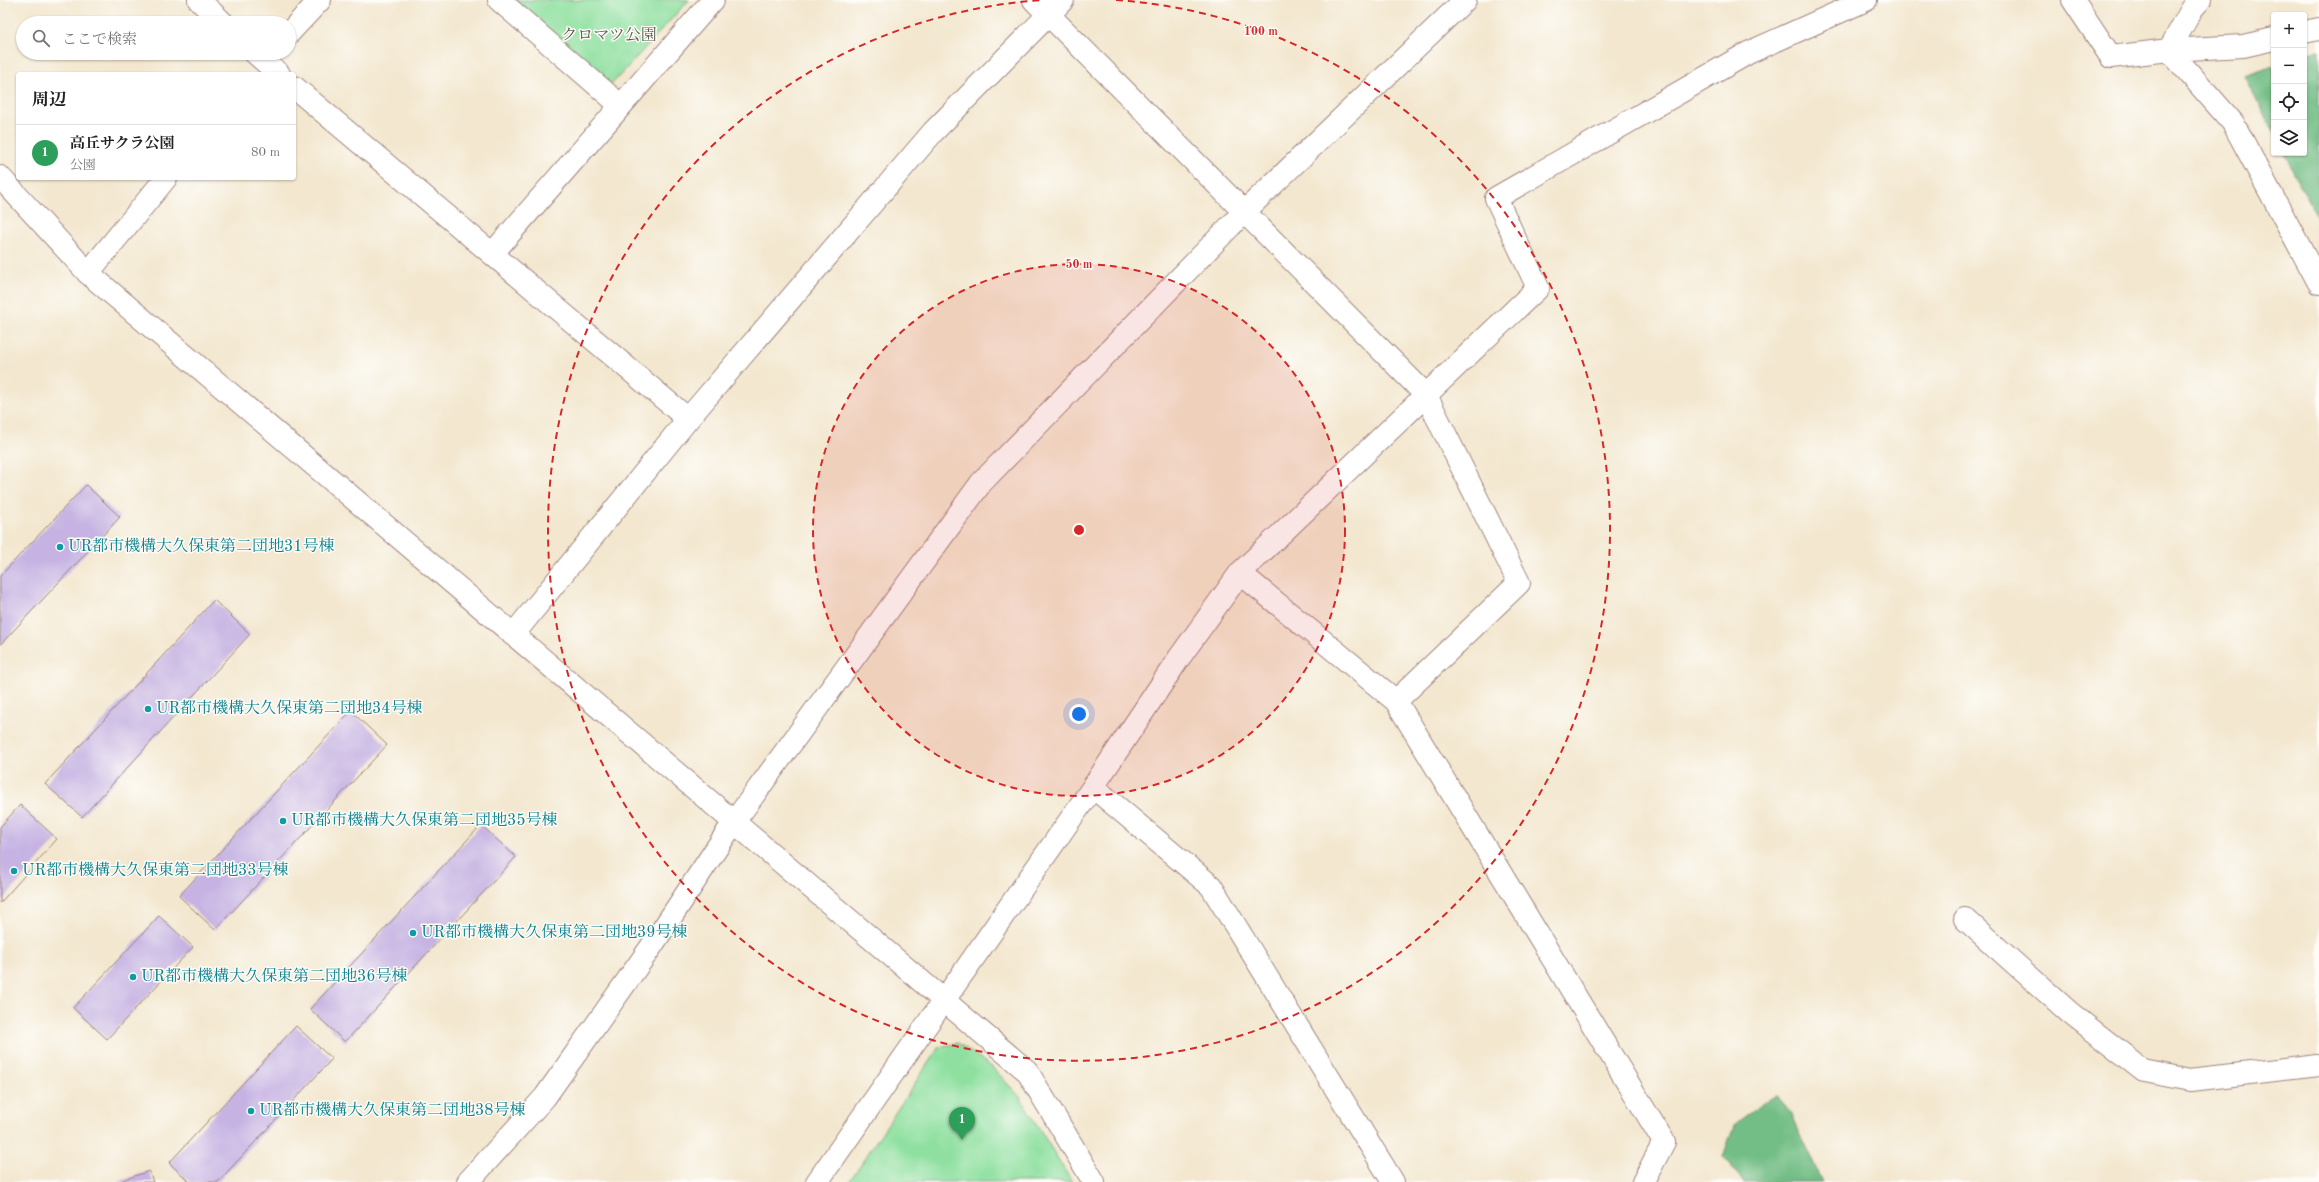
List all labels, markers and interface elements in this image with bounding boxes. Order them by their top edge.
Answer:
map controls [2271,12,2307,156]
button: + [2271,12,2307,48]
search box [16,16,296,60]
park label: クロマツ公園 [561,26,657,44]
text: 100 m [1244,26,1278,38]
icon: search [30,27,52,49]
text: ここで検索 [62,33,137,48]
button: − [2271,48,2307,84]
button: locate [2271,84,2307,120]
text: 周辺 [32,92,66,109]
button: layers [2271,120,2307,156]
text: 高丘サクラ公園 [70,137,174,152]
text: 1 [41,146,49,159]
text: 80 m [251,146,280,159]
text: 公園 [70,159,96,172]
text: 50 m [1066,258,1093,271]
centre of rings [1072,523,1086,537]
place label: UR都市機構大久保東第二団地31号棟 [68,537,335,555]
marker: UR都市機構大久保東第二団地31号棟 [55,542,65,552]
place label: UR都市機構大久保東第二団地34号棟 [156,699,423,717]
marker: UR都市機構大久保東第二団地34号棟 [143,704,153,714]
your location [1069,704,1089,724]
place label: UR都市機構大久保東第二団地35号棟 [291,811,558,829]
marker: UR都市機構大久保東第二団地35号棟 [278,816,288,826]
place label: UR都市機構大久保東第二団地33号棟 [22,861,289,879]
marker: UR都市機構大久保東第二団地33号棟 [9,866,19,876]
place label: UR都市機構大久保東第二団地39号棟 [421,923,688,941]
marker: UR都市機構大久保東第二団地39号棟 [408,928,418,938]
place label: UR都市機構大久保東第二団地36号棟 [141,967,408,985]
marker: UR都市機構大久保東第二団地36号棟 [128,972,138,982]
place label: UR都市機構大久保東第二団地38号棟 [259,1101,526,1119]
marker: UR都市機構大久保東第二団地38号棟 [246,1106,256,1116]
pin: 1 [949,1107,975,1140]

